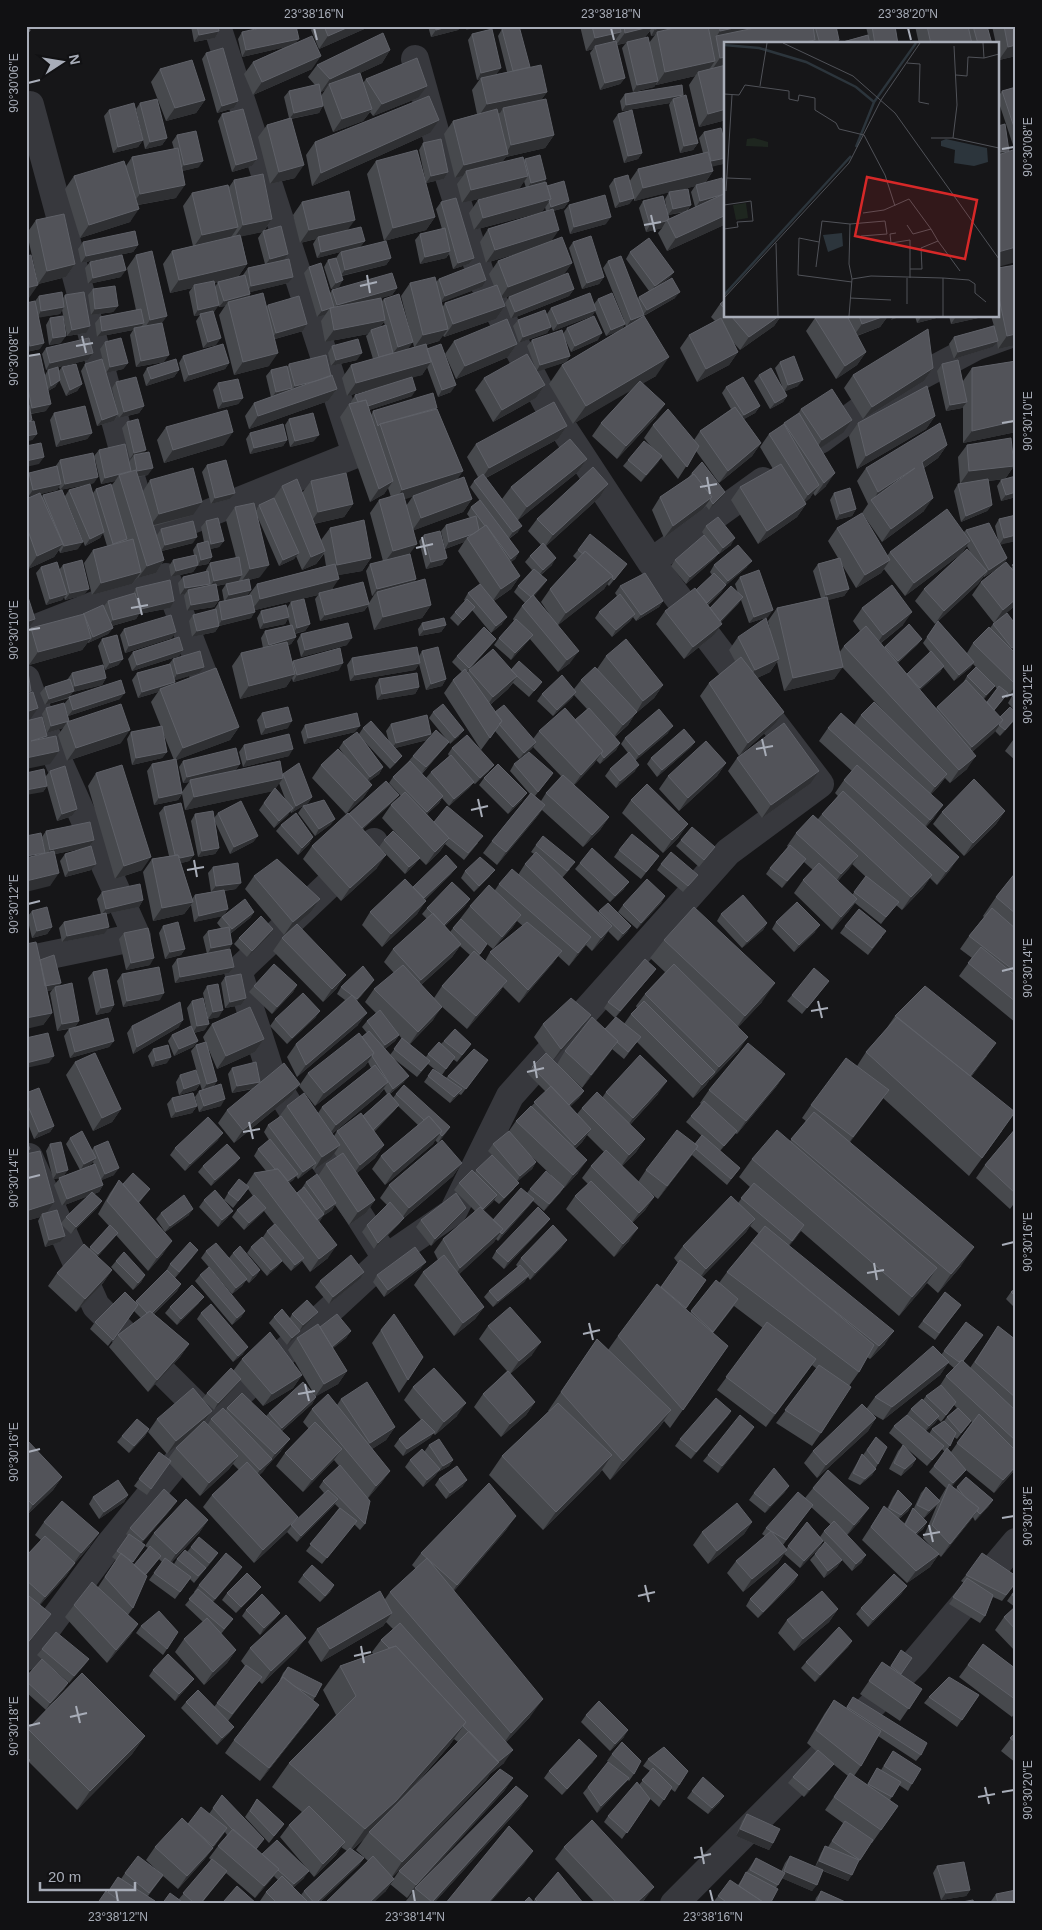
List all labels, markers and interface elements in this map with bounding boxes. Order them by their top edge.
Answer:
text: 23°38'16"N [284,7,344,21]
text: 23°38'18"N [581,7,641,21]
text: 23°38'20"N [878,7,938,21]
north arrow [38,38,88,88]
inset map [724,42,1000,318]
text: 90°30'06"E [7,53,21,113]
text: N [66,53,84,66]
text: 90°30'08"E [1021,117,1035,177]
text: 90°30'08"E [7,326,21,386]
text: 90°30'10"E [1021,391,1035,451]
text: 90°30'10"E [7,600,21,660]
text: 90°30'12"E [1021,664,1035,724]
text: 90°30'12"E [7,874,21,934]
text: 90°30'14"E [1021,938,1035,998]
text: 90°30'14"E [7,1148,21,1208]
text: 90°30'16"E [1021,1212,1035,1272]
text: 90°30'16"E [7,1422,21,1482]
text: 90°30'18"E [1021,1486,1035,1546]
text: 90°30'18"E [7,1696,21,1756]
text: 90°30'20"E [1021,1760,1035,1820]
scale bar [40,1860,135,1892]
text: 20 m [48,1868,81,1885]
text: 23°38'12"N [88,1910,148,1924]
text: 23°38'14"N [385,1910,445,1924]
text: 23°38'16"N [683,1910,743,1924]

